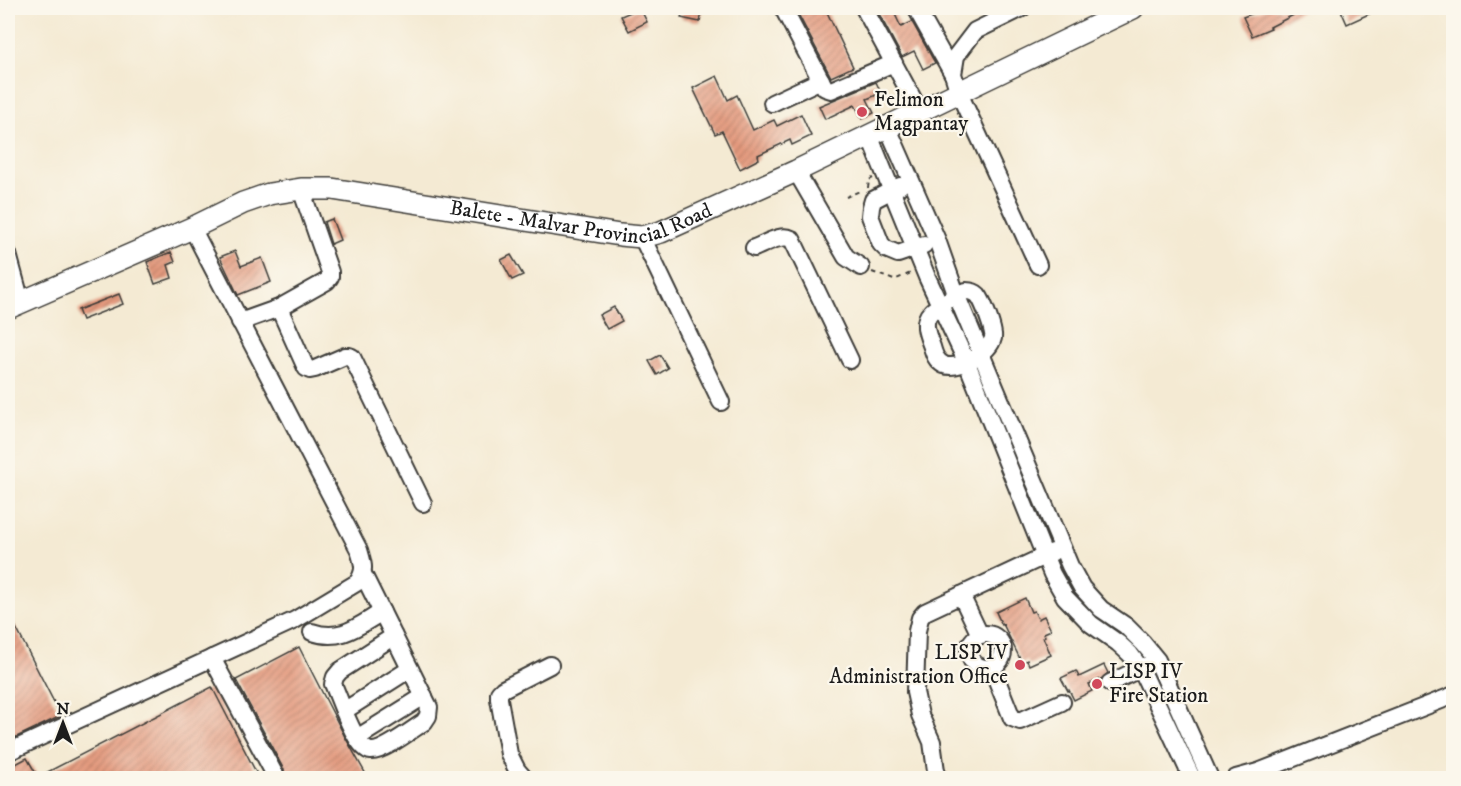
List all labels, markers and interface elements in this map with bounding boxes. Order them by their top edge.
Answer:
place label: Felimon Magpantay [874,87,969,137]
marker: Felimon Magpantay [855,105,869,119]
street label: Balete - Malvar Provincial Road [446,193,714,219]
text: Balete - Malvar Provincial Road [448,195,717,250]
place label: LISP IV Administration Office [829,640,1009,690]
marker: LISP IV Administration Office [1013,658,1027,672]
place label: LISP IV Fire Station [1109,659,1208,709]
marker: LISP IV Fire Station [1090,677,1104,691]
north arrow [33,693,93,753]
text: N [56,699,70,719]

